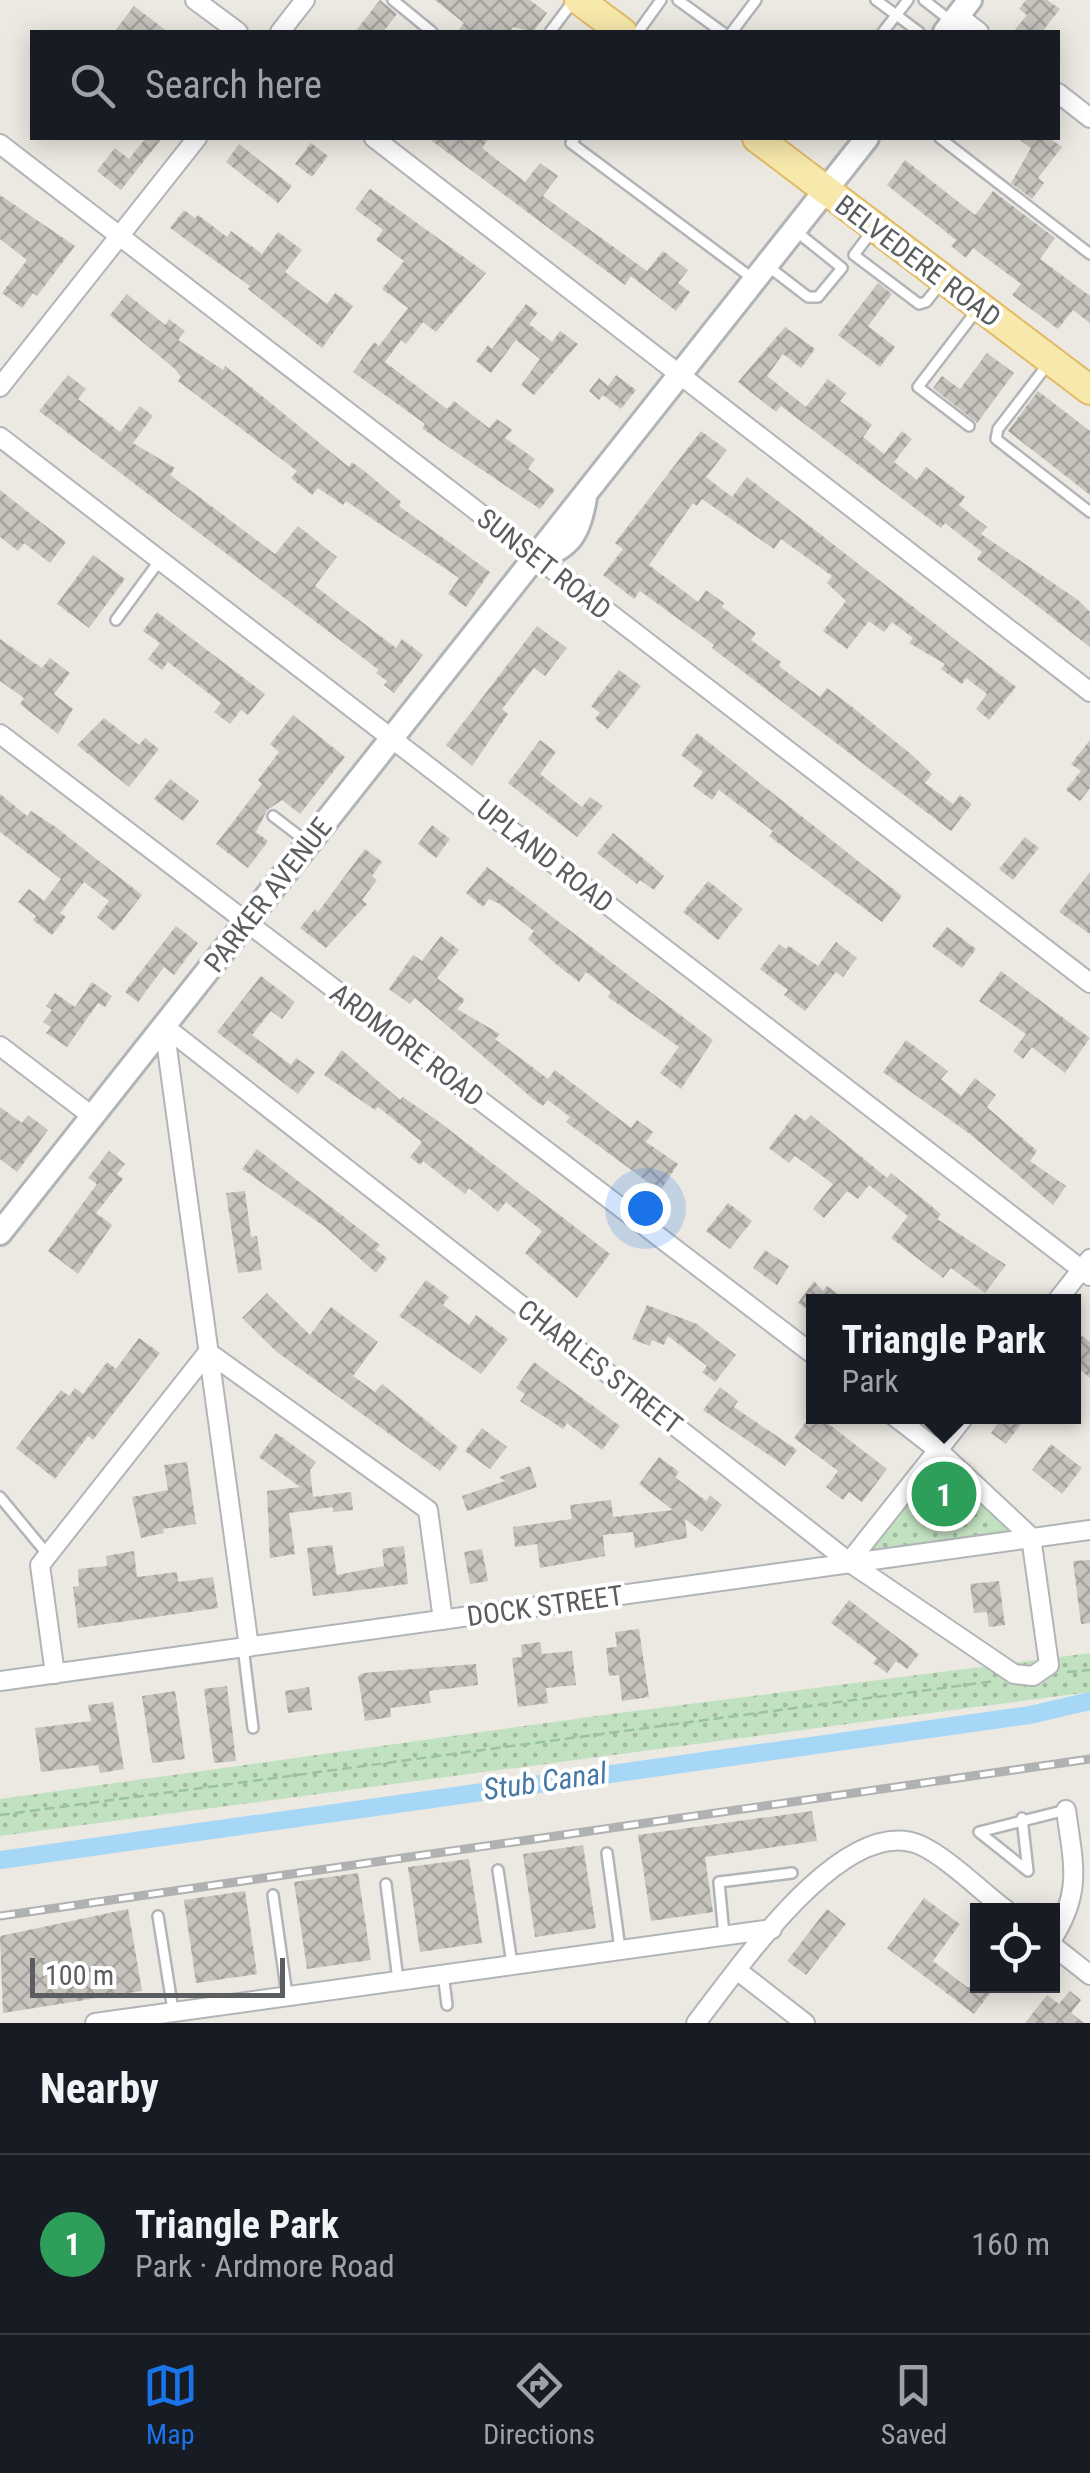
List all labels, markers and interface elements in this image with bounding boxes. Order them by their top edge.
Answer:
search box [30,30,1060,140]
icon: search [65,58,120,113]
text: Search here [145,63,322,107]
street label: BELVEDERE ROAD [829,188,1007,334]
street label: SUNSET ROAD [471,502,617,626]
street label: UPLAND ROAD [470,792,620,920]
street label: PARKER AVENUE [198,811,338,979]
street label: ARDMORE ROAD [324,977,490,1113]
your location [620,1183,671,1234]
street label: CHARLES STREET [511,1293,689,1441]
popup [806,1294,1081,1424]
text: Triangle Park [842,1318,1045,1362]
text: Park [842,1362,899,1400]
pin: 1 [912,1456,976,1532]
street label: DOCK STREET [465,1579,625,1633]
water label: Stub Canal [481,1755,609,1807]
map controls [970,1903,1060,1993]
button: locate [970,1903,1060,1993]
scale bar [30,1953,285,1998]
text: 100 m [45,1959,114,1992]
text: Nearby [40,2064,159,2113]
text: Triangle Park [135,2203,339,2247]
text: 1 [64,2225,81,2263]
text: 160 m [971,2225,1050,2263]
text: Park · Ardmore Road [135,2247,395,2285]
tab: Map [143,2358,198,2451]
tab: Directions [483,2358,595,2451]
tab: Saved [881,2358,947,2451]

